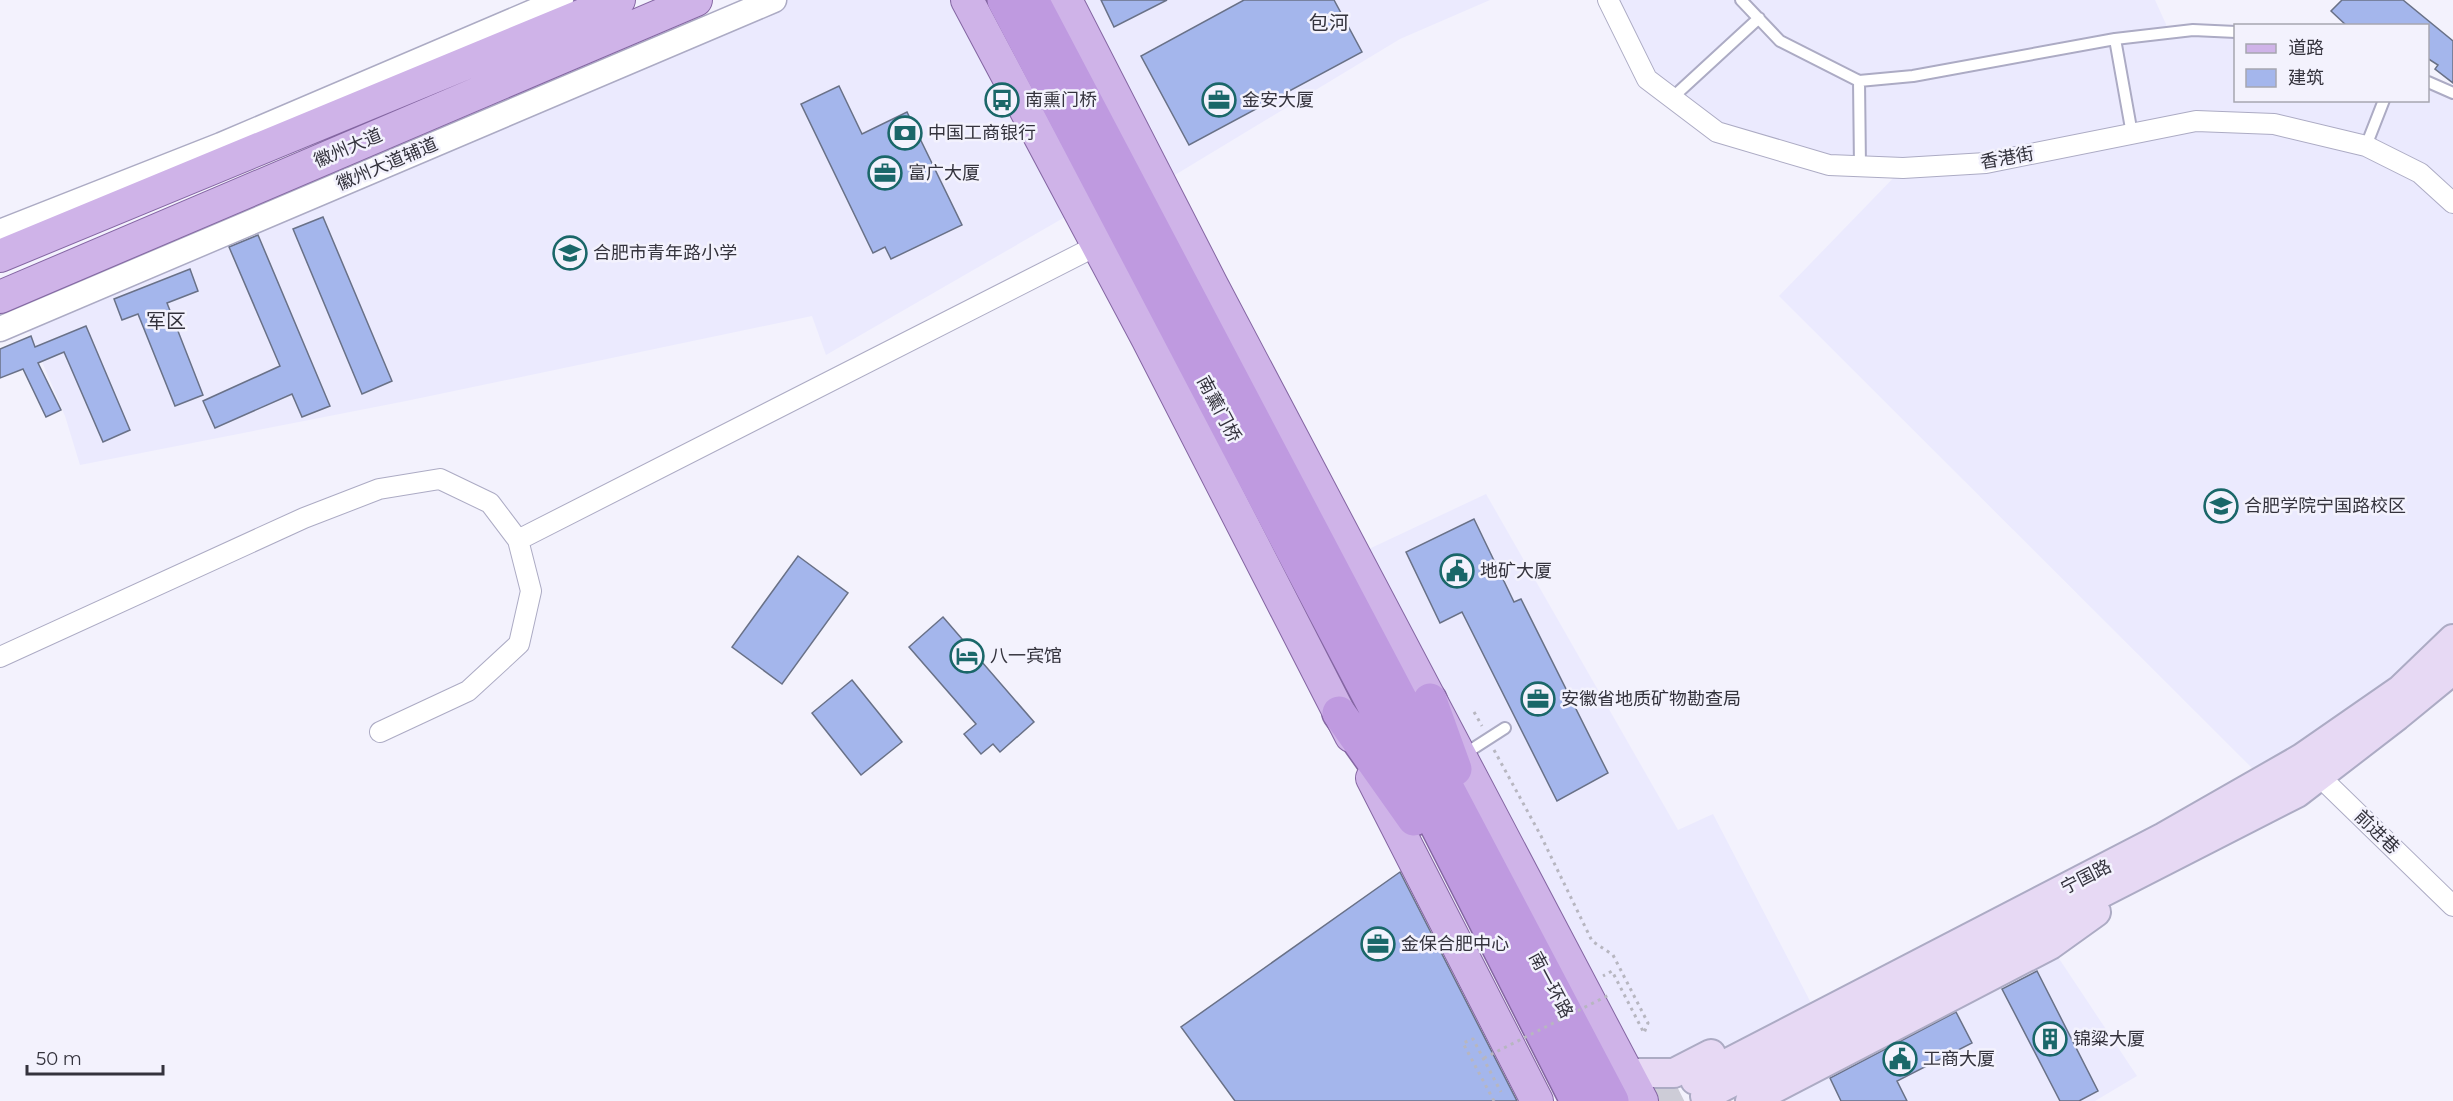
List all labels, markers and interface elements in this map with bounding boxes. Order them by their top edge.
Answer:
district label: 包河 [1309,11,1349,35]
legend [2234,24,2429,102]
text: 道路 [2288,37,2324,59]
text: 建筑 [2288,67,2324,89]
bus stop icon: 南熏门桥 [984,82,1020,118]
office icon: 金安大厦 [1201,82,1237,118]
place label: 南熏门桥 [1025,89,1097,111]
place label: 金安大厦 [1242,89,1314,111]
bank icon: 中国工商银行 [887,115,923,151]
place label: 中国工商银行 [928,122,1036,144]
street label: 徽州大道 [311,124,385,172]
street label: 徽州大道辅道 [333,133,441,195]
street label: 香港街 [1979,142,2035,174]
office icon: 富广大厦 [867,155,903,191]
place label: 富广大厦 [908,162,980,184]
school or university icon: 合肥市青年路小学 [552,235,588,271]
place label: 合肥市青年路小学 [593,242,737,264]
district label: 军区 [146,309,186,333]
street label: 南薰门桥 [1192,372,1246,446]
school or university icon: 合肥学院宁国路校区 [2203,488,2239,524]
place label: 合肥学院宁国路校区 [2244,495,2406,517]
public building icon: 地矿大厦 [1439,553,1475,589]
place label: 地矿大厦 [1480,560,1552,582]
hotel icon: 八一宾馆 [949,638,985,674]
place label: 八一宾馆 [990,645,1062,667]
office icon: 安徽省地质矿物勘查局 [1520,681,1556,717]
place label: 安徽省地质矿物勘查局 [1561,688,1741,710]
street label: 前进巷 [2350,805,2404,859]
street label: 宁国路 [2057,855,2115,899]
office icon: 金保合肥中心 [1360,926,1396,962]
place label: 金保合肥中心 [1401,933,1509,955]
street label: 南一环路 [1524,948,1578,1022]
building icon: 锦粱大厦 [2032,1021,2068,1057]
place label: 锦粱大厦 [2073,1028,2145,1050]
scale bar [27,1038,164,1076]
public building icon: 工商大厦 [1882,1041,1918,1077]
text: 50 m [36,1048,82,1070]
place label: 工商大厦 [1923,1048,1995,1070]

